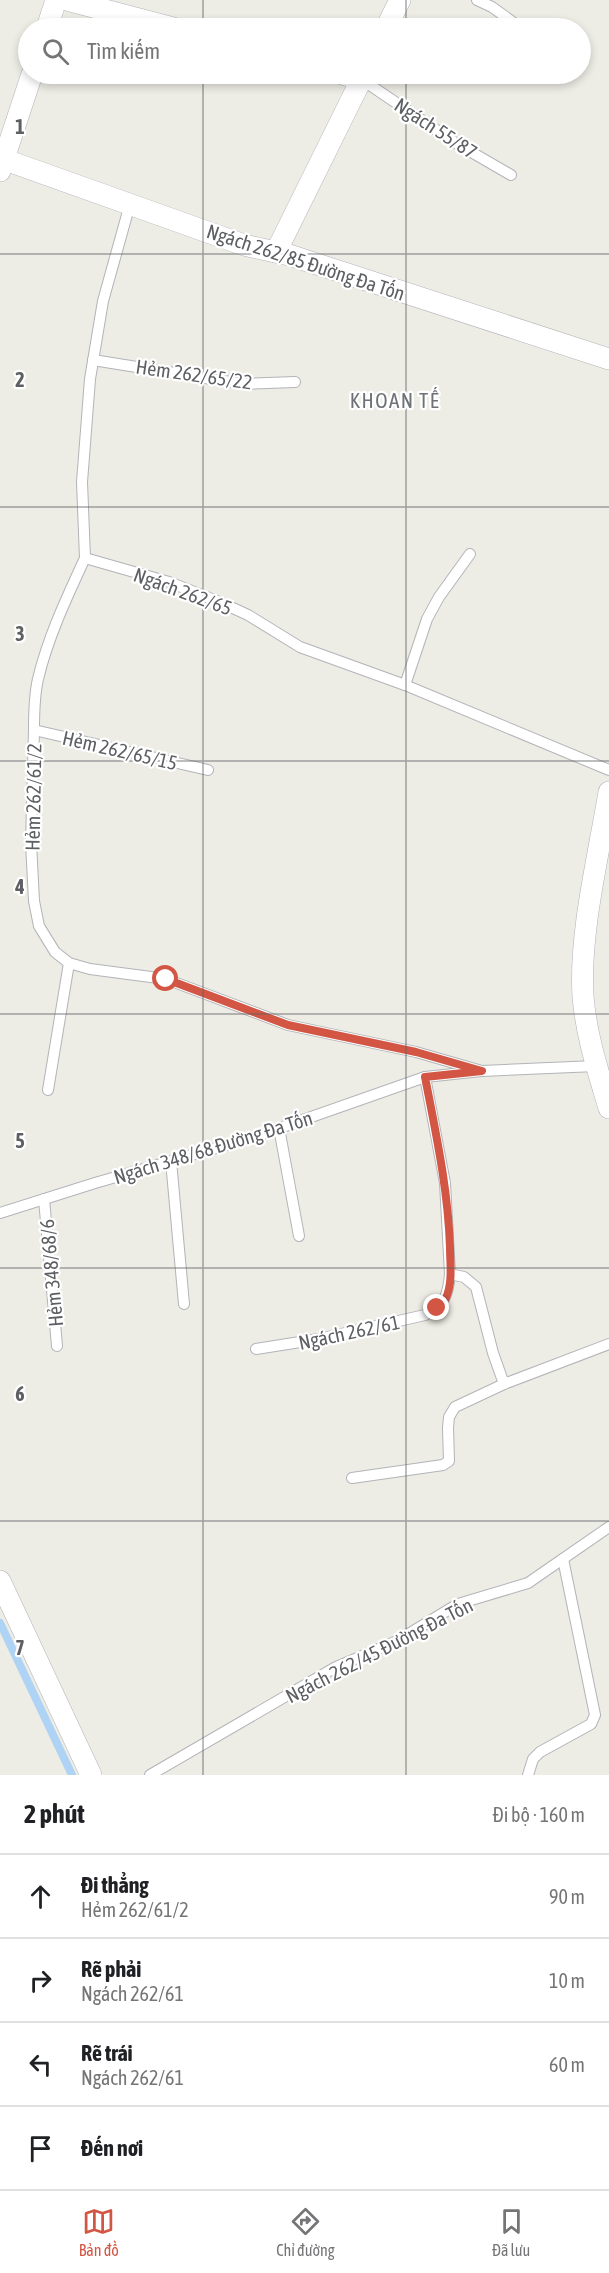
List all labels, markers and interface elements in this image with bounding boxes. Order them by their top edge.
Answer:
search box [18,18,591,84]
icon: search [39,35,72,68]
text: Tìm kiếm [87,38,160,64]
street label: Ngách 55/87 [391,93,481,163]
text: 1 [15,115,25,138]
street label: Ngách 262/85 Đường Đa Tốn [204,219,408,305]
street label: Hẻm 262/65/22 [134,354,254,394]
text: 2 [15,368,25,391]
district label: KHOAN TẾ [350,387,440,412]
street label: Ngách 262/65 [131,563,235,619]
text: 3 [15,622,25,645]
street label: Hẻm 262/65/15 [60,726,180,774]
street label: Hẻm 262/61/2 [21,743,45,851]
text: 4 [14,875,25,898]
route start [152,965,178,991]
street label: Ngách 348/68 Đường Đa Tốn [111,1106,315,1188]
text: 5 [15,1129,25,1152]
street label: Hẻm 348/68/6 [35,1218,67,1328]
route end [423,1294,449,1320]
street label: Ngách 262/61 [296,1310,402,1354]
text: 6 [15,1382,25,1405]
street label: Ngách 262/45 Đường Đa Tốn [282,1593,476,1707]
text: 7 [15,1636,25,1659]
text: 2 phút [24,1799,85,1829]
text: Đi bộ · 160 m [492,1803,585,1826]
text: Đi thẳng [81,1872,149,1898]
icon: ahead [24,1880,57,1913]
text: 90 m [549,1885,585,1908]
text: Hẻm 262/61/2 [81,1898,189,1921]
text: Rẽ phải [81,1956,141,1982]
icon: right [24,1964,57,1997]
text: 10 m [549,1969,585,1992]
text: Ngách 262/61 [81,1982,184,2005]
text: Rẽ trái [81,2040,133,2066]
icon: left [24,2048,57,2081]
text: 60 m [549,2053,585,2076]
text: Ngách 262/61 [81,2066,184,2089]
icon: arrive [24,2132,57,2165]
text: Đến nơi [81,2135,143,2161]
tab: Bản đồ [79,2205,119,2259]
tab: Chỉ đường [276,2205,335,2259]
tab: Đã lưu [492,2205,530,2259]

